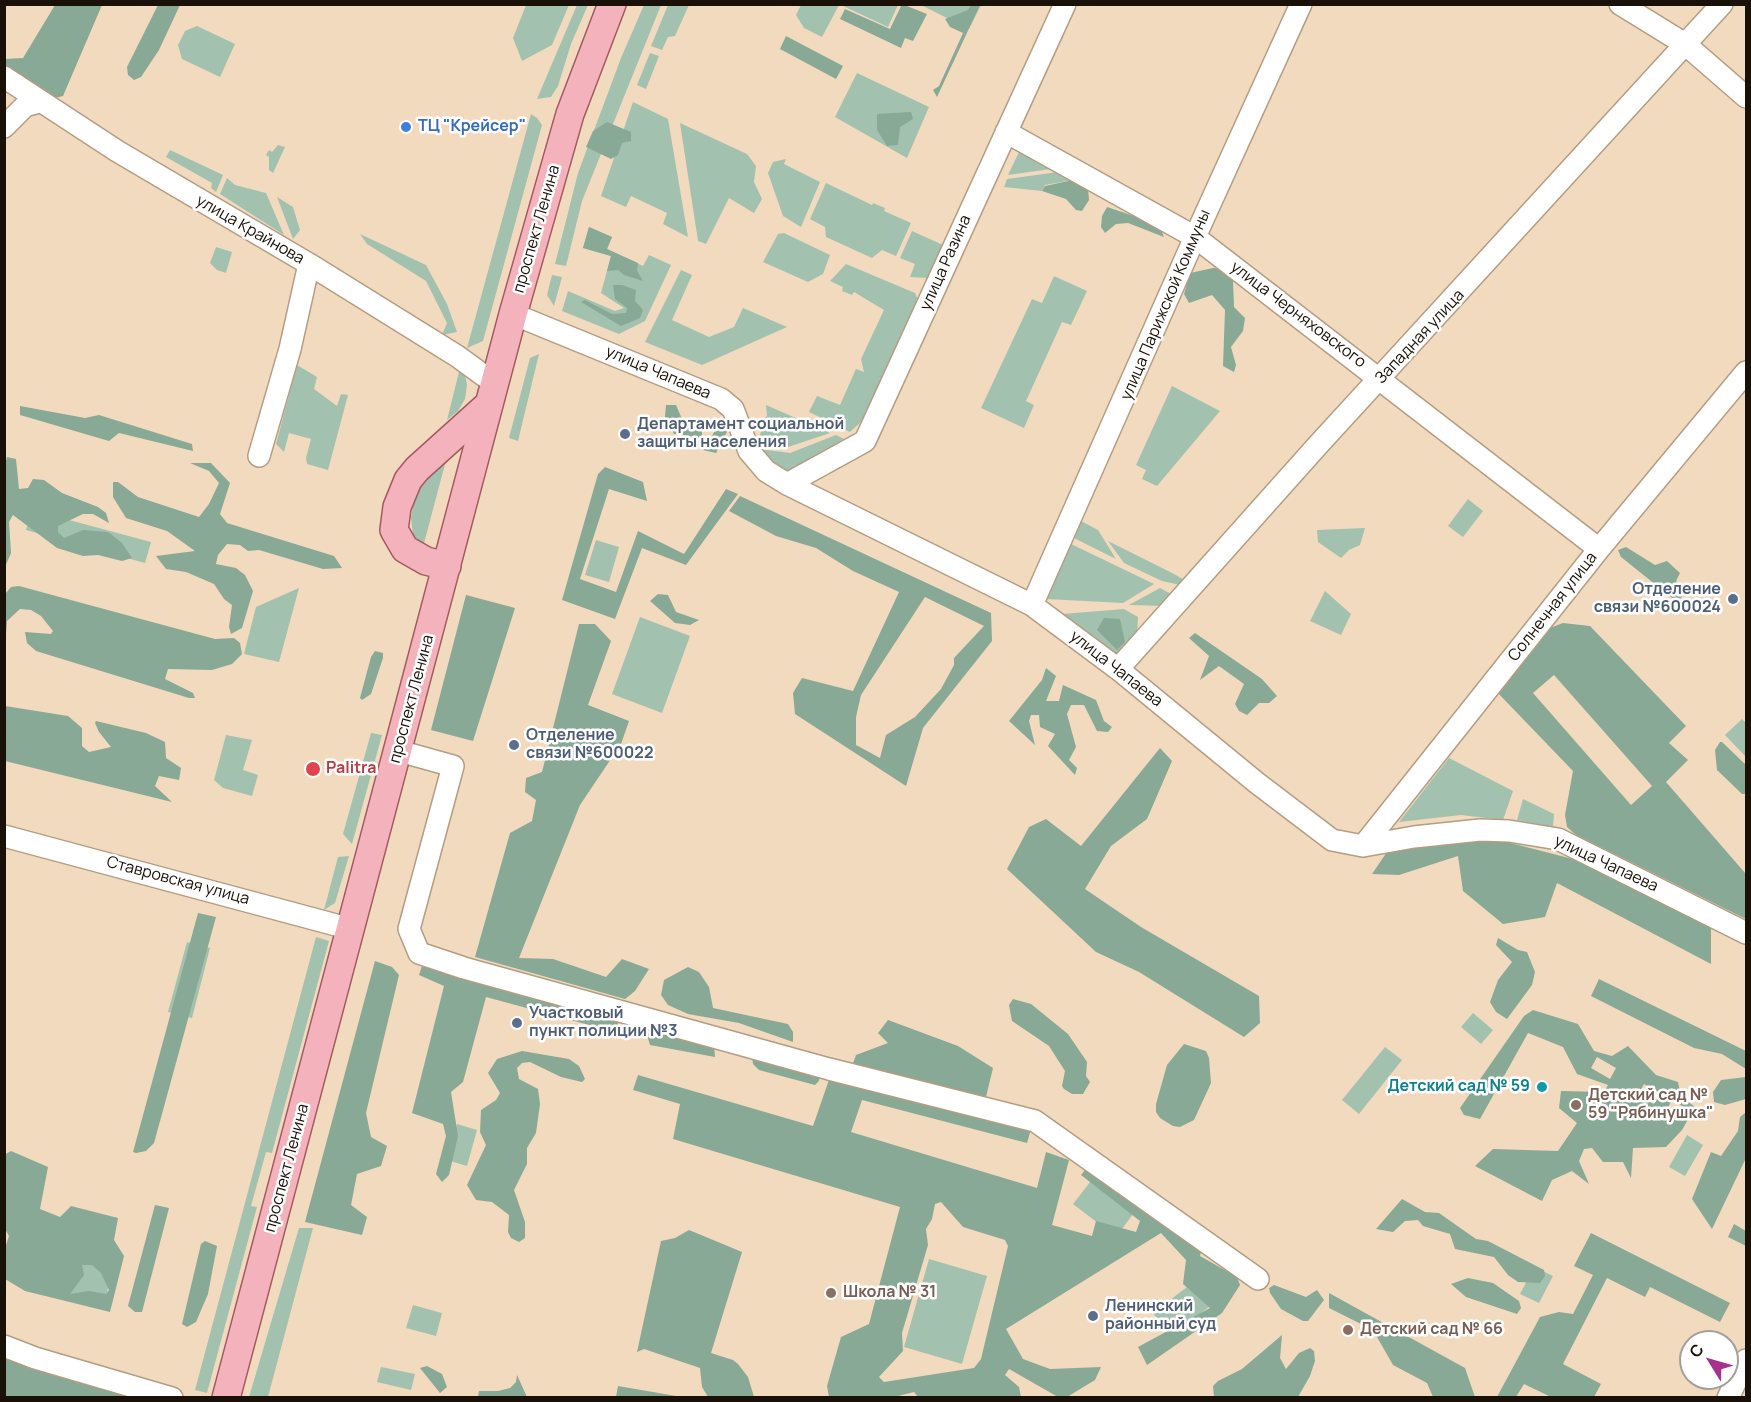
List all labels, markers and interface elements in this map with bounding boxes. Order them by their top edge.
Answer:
place label: ТЦ "Крейсер" [418,117,526,137]
marker: ТЦ "Крейсер" [399,120,413,134]
street label: проспект Ленина [510,163,564,295]
street label: улица Крайнова [192,191,308,269]
street label: улица Парижской Коммуны [1117,207,1215,403]
street label: улица Разина [916,212,976,314]
street label: улица Черняховского [1226,258,1370,372]
street label: Западная улица [1372,286,1468,388]
street label: улица Чапаева [603,342,713,404]
place label: Департамент социальной защиты населения [637,415,844,453]
marker: Департамент социальной защиты населения [618,427,632,441]
street label: Солнечная улица [1504,549,1602,665]
place label: Отделение связи №600024 [1594,580,1721,618]
marker: Отделение связи №600024 [1726,592,1740,606]
street label: улица Чапаева [1066,627,1166,711]
street label: проспект Ленина [386,633,438,765]
place label: Отделение связи №600022 [526,726,653,764]
marker: Отделение связи №600022 [507,738,521,752]
place label: Palitra [326,759,377,779]
marker: Palitra [304,760,322,778]
street label: улица Чапаева [1551,832,1661,896]
street label: Ставровская улица [104,853,252,909]
place label: Участковый пункт полиции №3 [529,1004,677,1042]
marker: Участковый пункт полиции №3 [510,1016,524,1030]
place label: Детский сад № 59 [1388,1077,1530,1097]
marker: Детский сад № 59 [1535,1080,1549,1094]
place label: Детский сад № 59 "Рябинушка" [1588,1086,1713,1124]
marker: Детский сад № 59 "Рябинушка" [1569,1098,1583,1112]
street label: проспект Ленина [261,1102,313,1234]
place label: Школа № 31 [843,1283,936,1303]
marker: Школа № 31 [824,1286,838,1300]
place label: Ленинский районный суд [1105,1297,1216,1335]
marker: Ленинский районный суд [1086,1309,1100,1323]
place label: Детский сад № 66 [1360,1320,1503,1340]
marker: Детский сад № 66 [1341,1323,1355,1337]
north arrow [1679,1330,1739,1390]
text: С [1684,1339,1709,1362]

